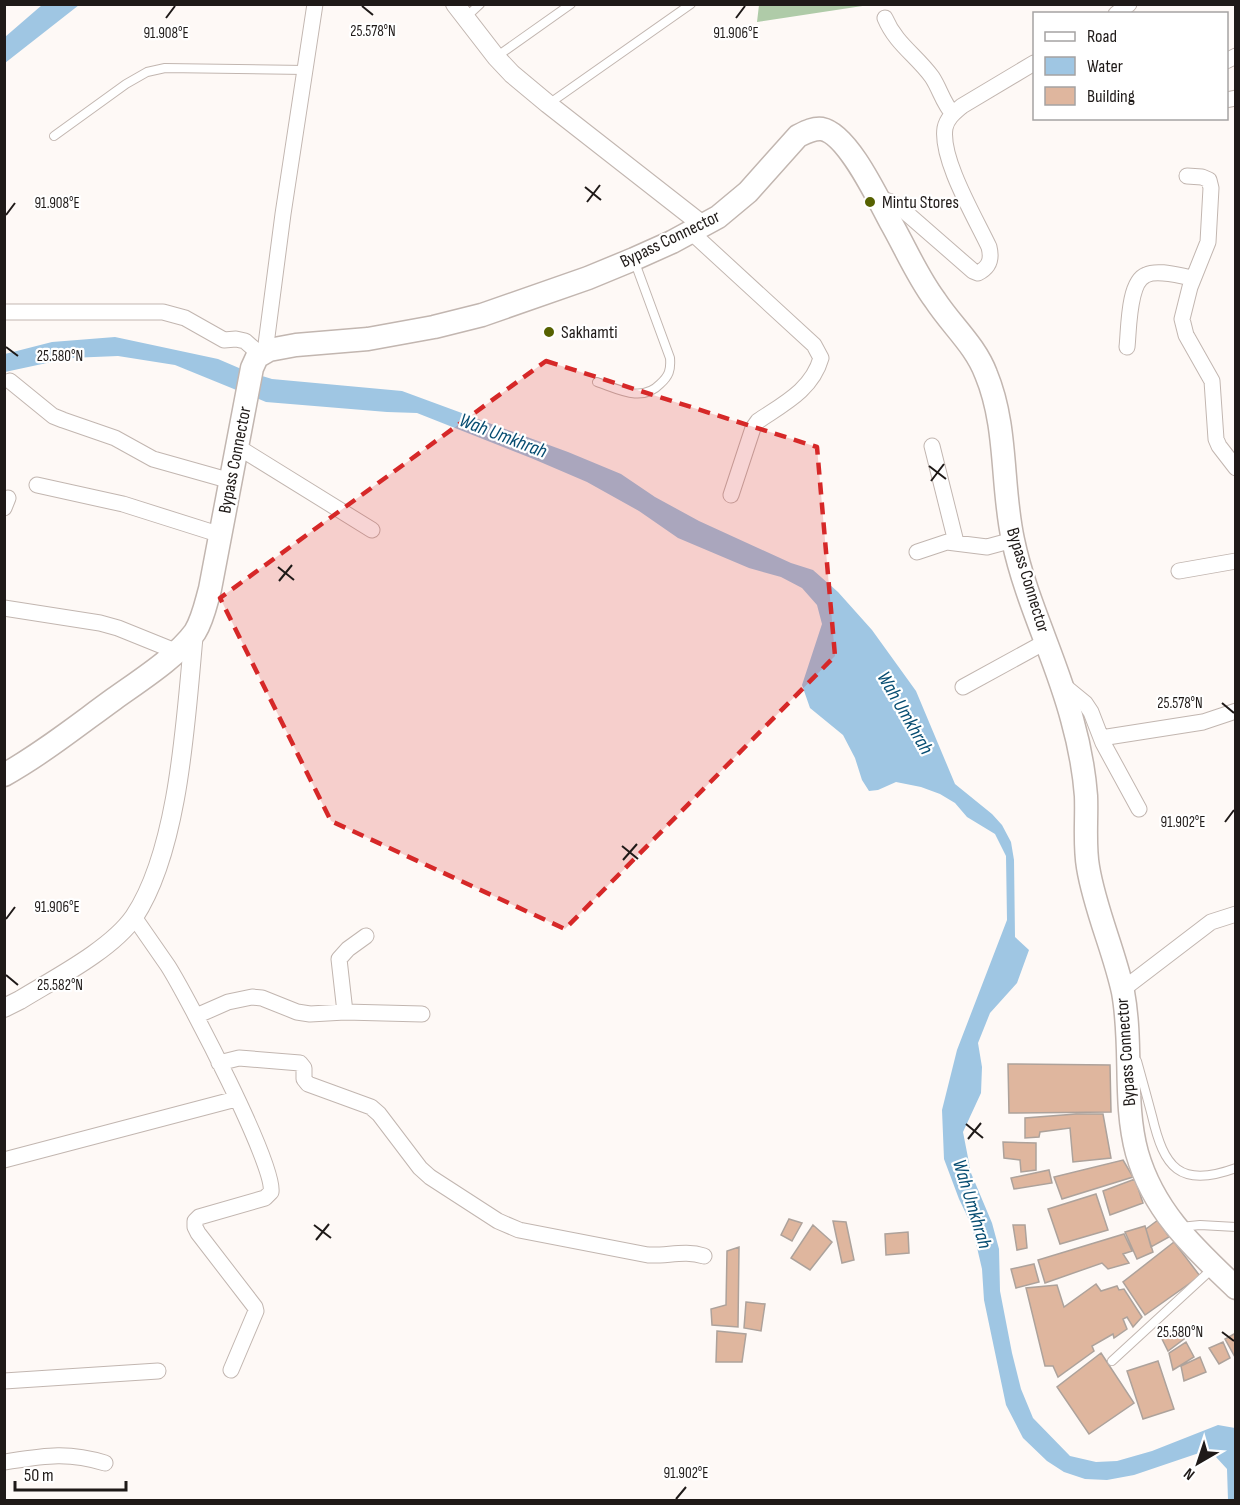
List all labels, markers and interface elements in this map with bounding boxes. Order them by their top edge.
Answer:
legend [1033,12,1228,120]
text: 25.578°N [350,22,396,41]
text: 91.908°E [143,24,189,43]
text: 91.906°E [713,24,759,43]
text: Road [1087,26,1117,47]
text: Water [1087,56,1123,77]
text: Building [1087,86,1135,107]
place label: Mintu Stores [882,192,959,213]
text: 91.908°E [34,194,80,213]
marker: Mintu Stores [863,195,877,209]
street label: Bypass Connector [617,206,723,272]
place label: Sakhamti [561,322,618,343]
marker: Sakhamti [542,325,556,339]
text: 25.580°N [37,347,83,366]
street label: Bypass Connector [214,405,256,515]
water label: Wah Umkhrah [456,408,550,464]
street label: Bypass Connector [1002,525,1054,635]
water label: Wah Umkhrah [872,667,938,759]
text: 25.578°N [1157,694,1203,713]
text: 91.902°E [1161,813,1205,832]
text: 91.906°E [34,898,80,917]
text: 25.582°N [37,976,83,995]
street label: Bypass Connector [1112,997,1140,1107]
water label: Wah Umkhrah [947,1157,997,1251]
text: 25.580°N [1157,1323,1203,1342]
north arrow [1168,1433,1228,1493]
scale bar [15,1454,126,1492]
text: N [1180,1463,1199,1484]
text: 91.902°E [664,1464,708,1483]
text: 50 m [24,1465,54,1486]

